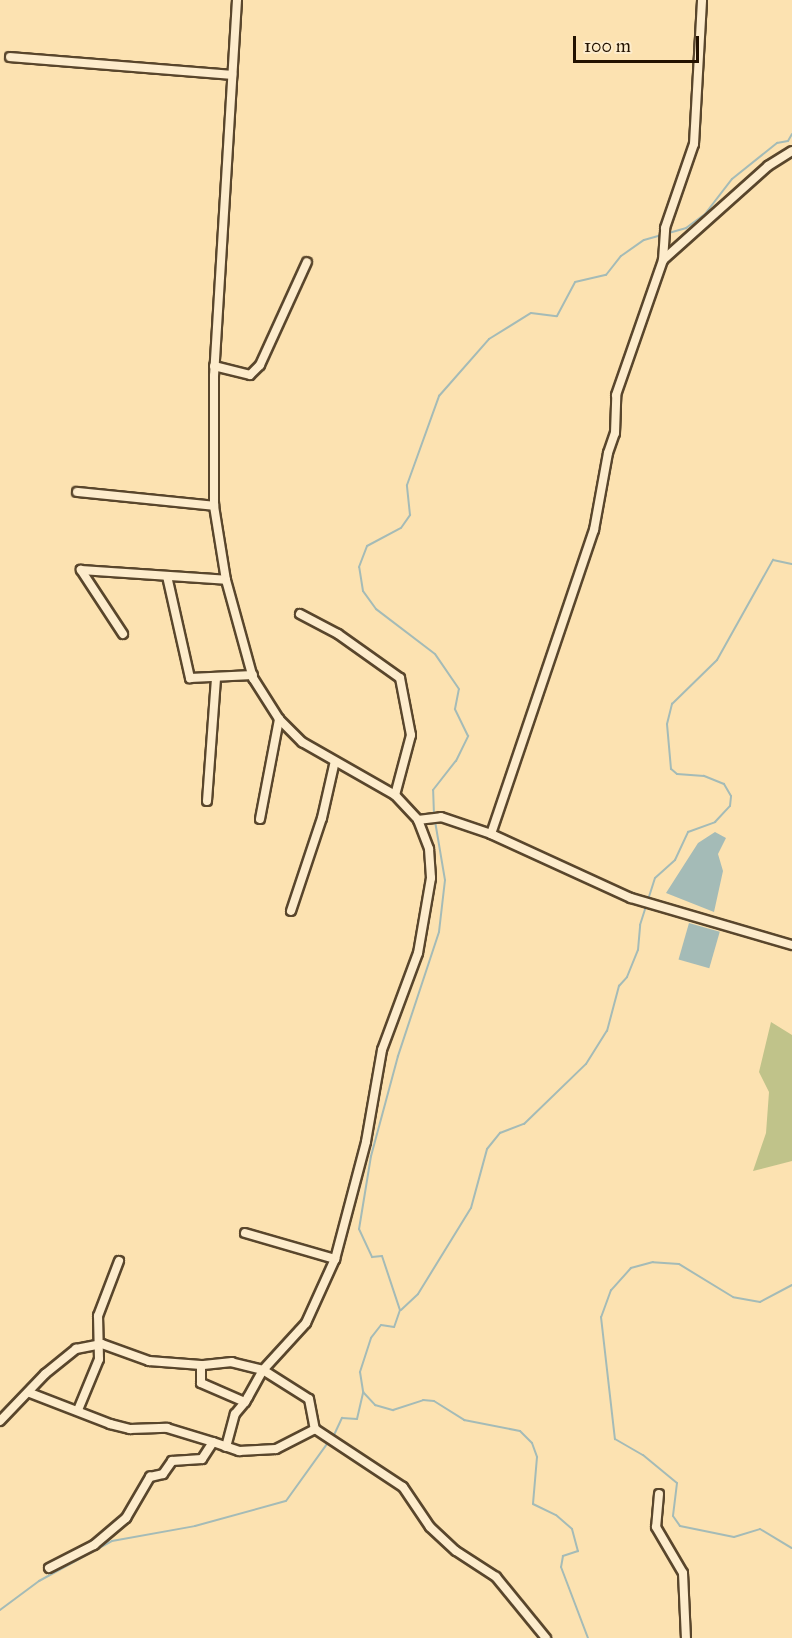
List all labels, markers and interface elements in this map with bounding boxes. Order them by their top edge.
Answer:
scale bar [576,24,702,62]
text: 100 m [584,35,631,57]

